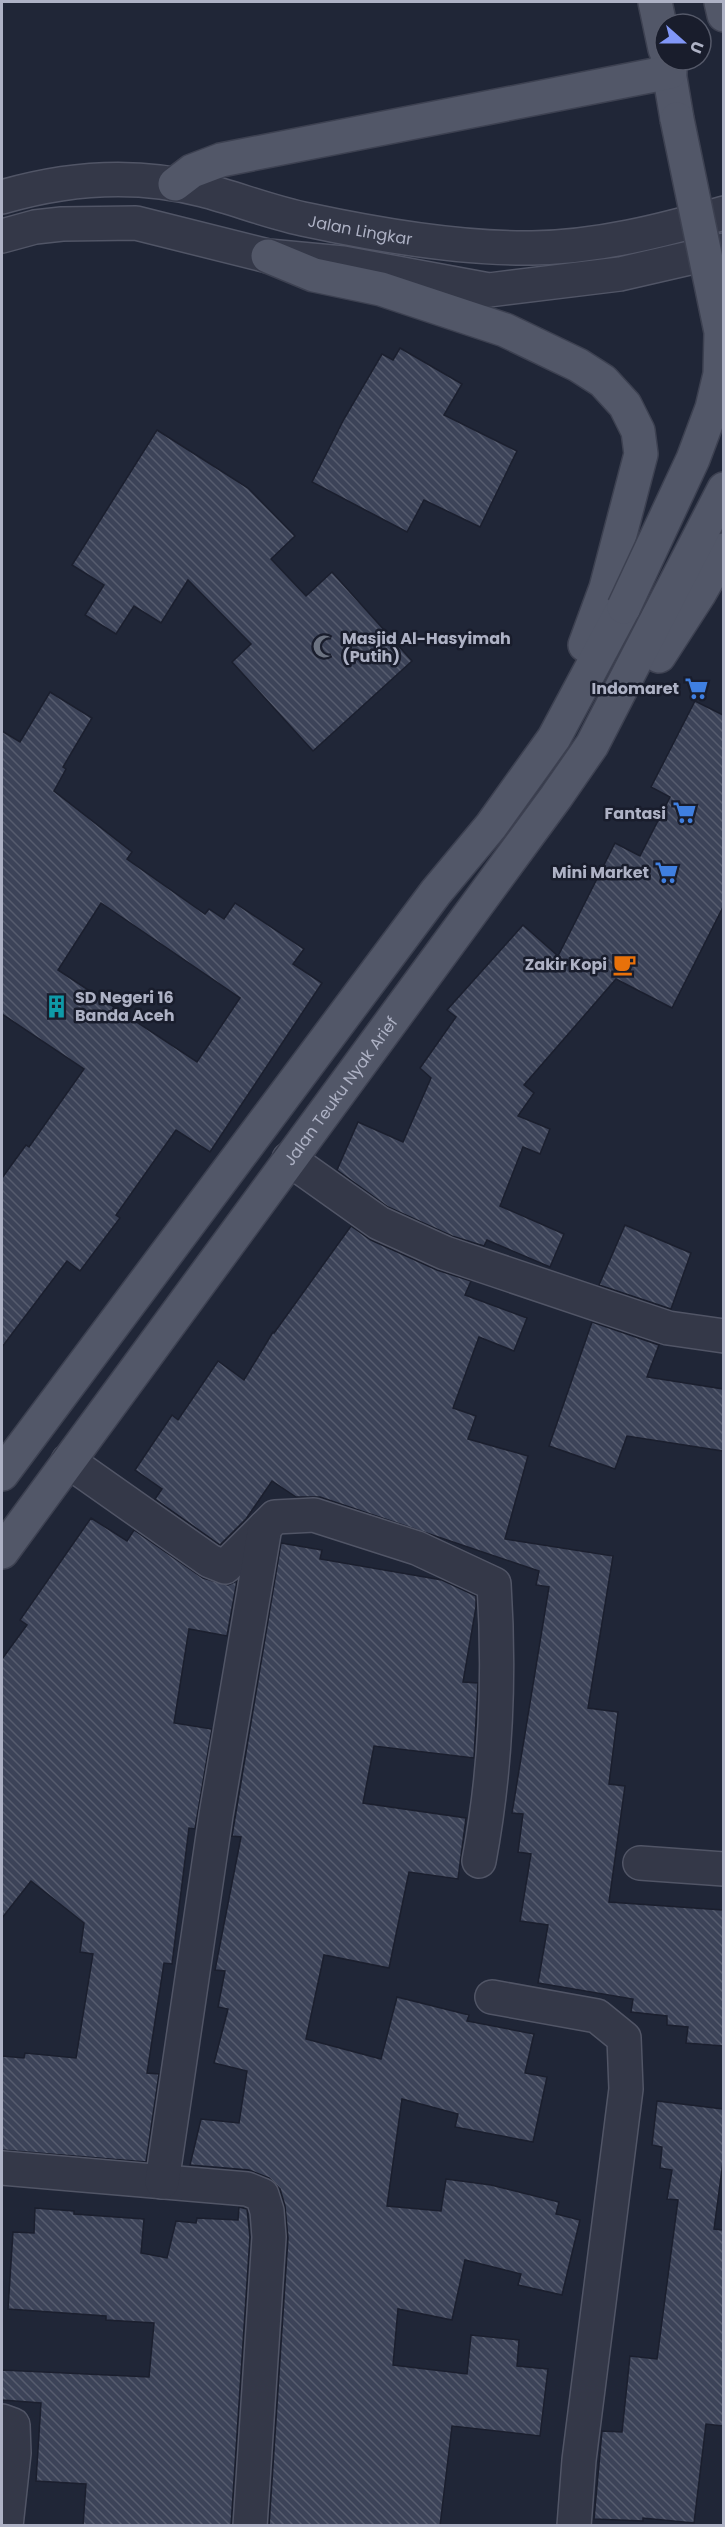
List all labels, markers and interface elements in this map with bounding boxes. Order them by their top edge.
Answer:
north arrow [653,12,713,72]
text: U [684,38,709,57]
street label: Jalan Lingkar [306,209,414,250]
place label: Masjid Al-Hasyimah (Putih) [342,627,511,668]
mosque icon: Masjid Al-Hasyimah (Putih) [311,634,337,660]
supermarket icon: Indomaret [684,675,710,701]
place label: Indomaret [591,677,679,700]
supermarket icon: Fantasi [671,800,697,826]
place label: Fantasi [605,802,666,825]
supermarket icon: Mini Market [654,859,680,885]
place label: Mini Market [552,861,649,884]
cafe icon: Zakir Kopi [612,951,638,977]
place label: Zakir Kopi [525,953,607,976]
place label: SD Negeri 16 Banda Aceh [75,986,174,1027]
building icon: SD Negeri 16 Banda Aceh [44,993,70,1019]
street label: Jalan Teuku Nyak Arief [278,1012,403,1170]

